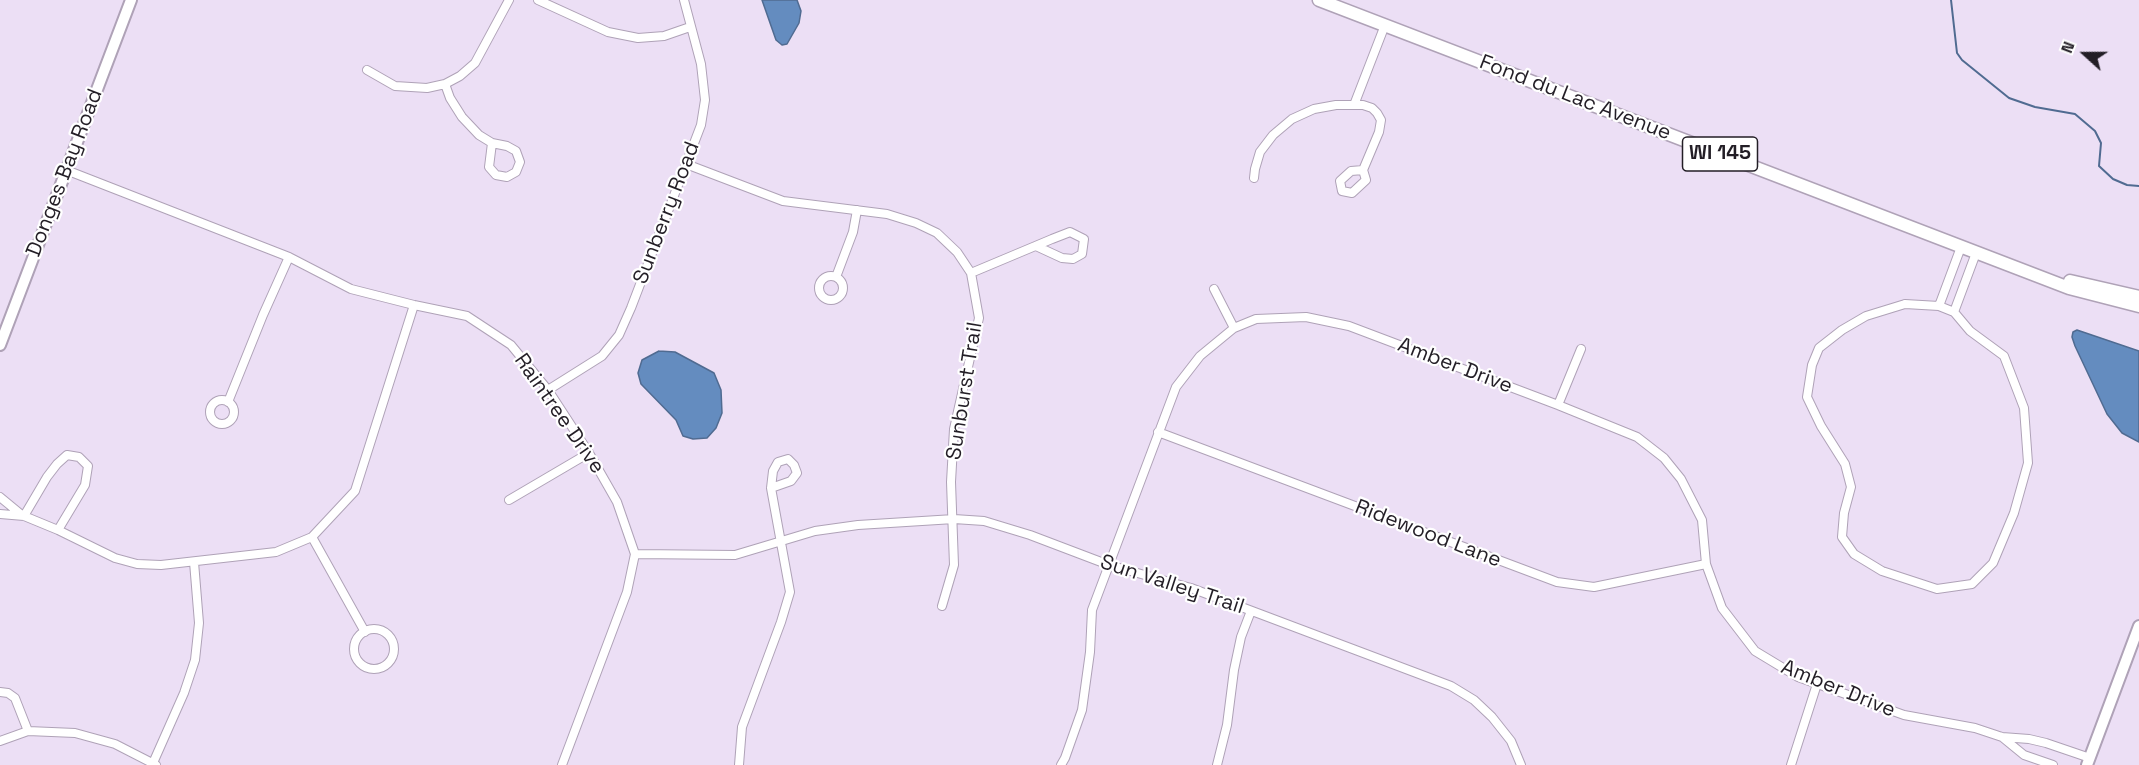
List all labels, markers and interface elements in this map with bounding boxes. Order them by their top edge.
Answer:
north arrow [2055,24,2115,84]
text: N [2056,39,2079,56]
street label: Fond du Lac Avenue [1476,50,1674,146]
street label: Donges Bay Road [21,86,109,260]
road number: WI 145 [1682,137,1758,171]
street label: Sunberry Road [628,138,706,288]
street label: Sunburst Trail [942,320,988,462]
street label: Amber Drive [1394,333,1516,399]
street label: Raintree Drive [508,349,610,479]
street label: Ridewood Lane [1351,495,1505,573]
street label: Sun Valley Trail [1097,550,1247,620]
street label: Amber Drive [1777,655,1899,723]

